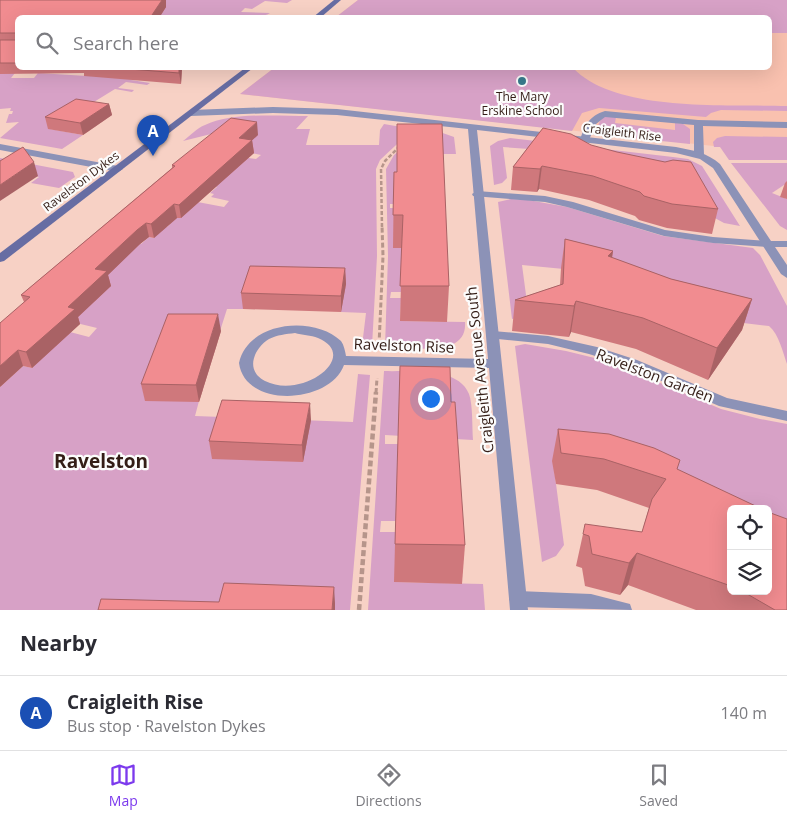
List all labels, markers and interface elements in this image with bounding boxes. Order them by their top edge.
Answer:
search box [15,15,772,70]
icon: search [33,29,61,57]
text: Search here [73,30,179,56]
marker: The Mary Erskine School [516,75,528,87]
place label: The Mary Erskine School [482,88,563,119]
pin: A [137,115,169,156]
street label: Craigleith Rise [582,119,663,145]
street label: Ravelston Dykes [40,147,123,215]
street label: Craigleith Avenue South [460,286,498,454]
street label: Ravelston Rise [353,333,455,357]
street label: Ravelston Garden [593,343,717,407]
your location [418,386,444,412]
district label: Ravelston [54,448,148,474]
map controls [727,505,772,595]
button: locate [727,505,772,550]
button: layers [727,550,772,595]
text: Nearby [20,629,97,657]
text: Craigleith Rise [67,689,203,715]
text: A [30,702,42,724]
text: 140 m [721,702,767,724]
text: Bus stop · Ravelston Dykes [67,715,266,737]
tab: Map [109,761,138,810]
tab: Directions [355,761,422,810]
tab: Saved [639,761,678,810]

